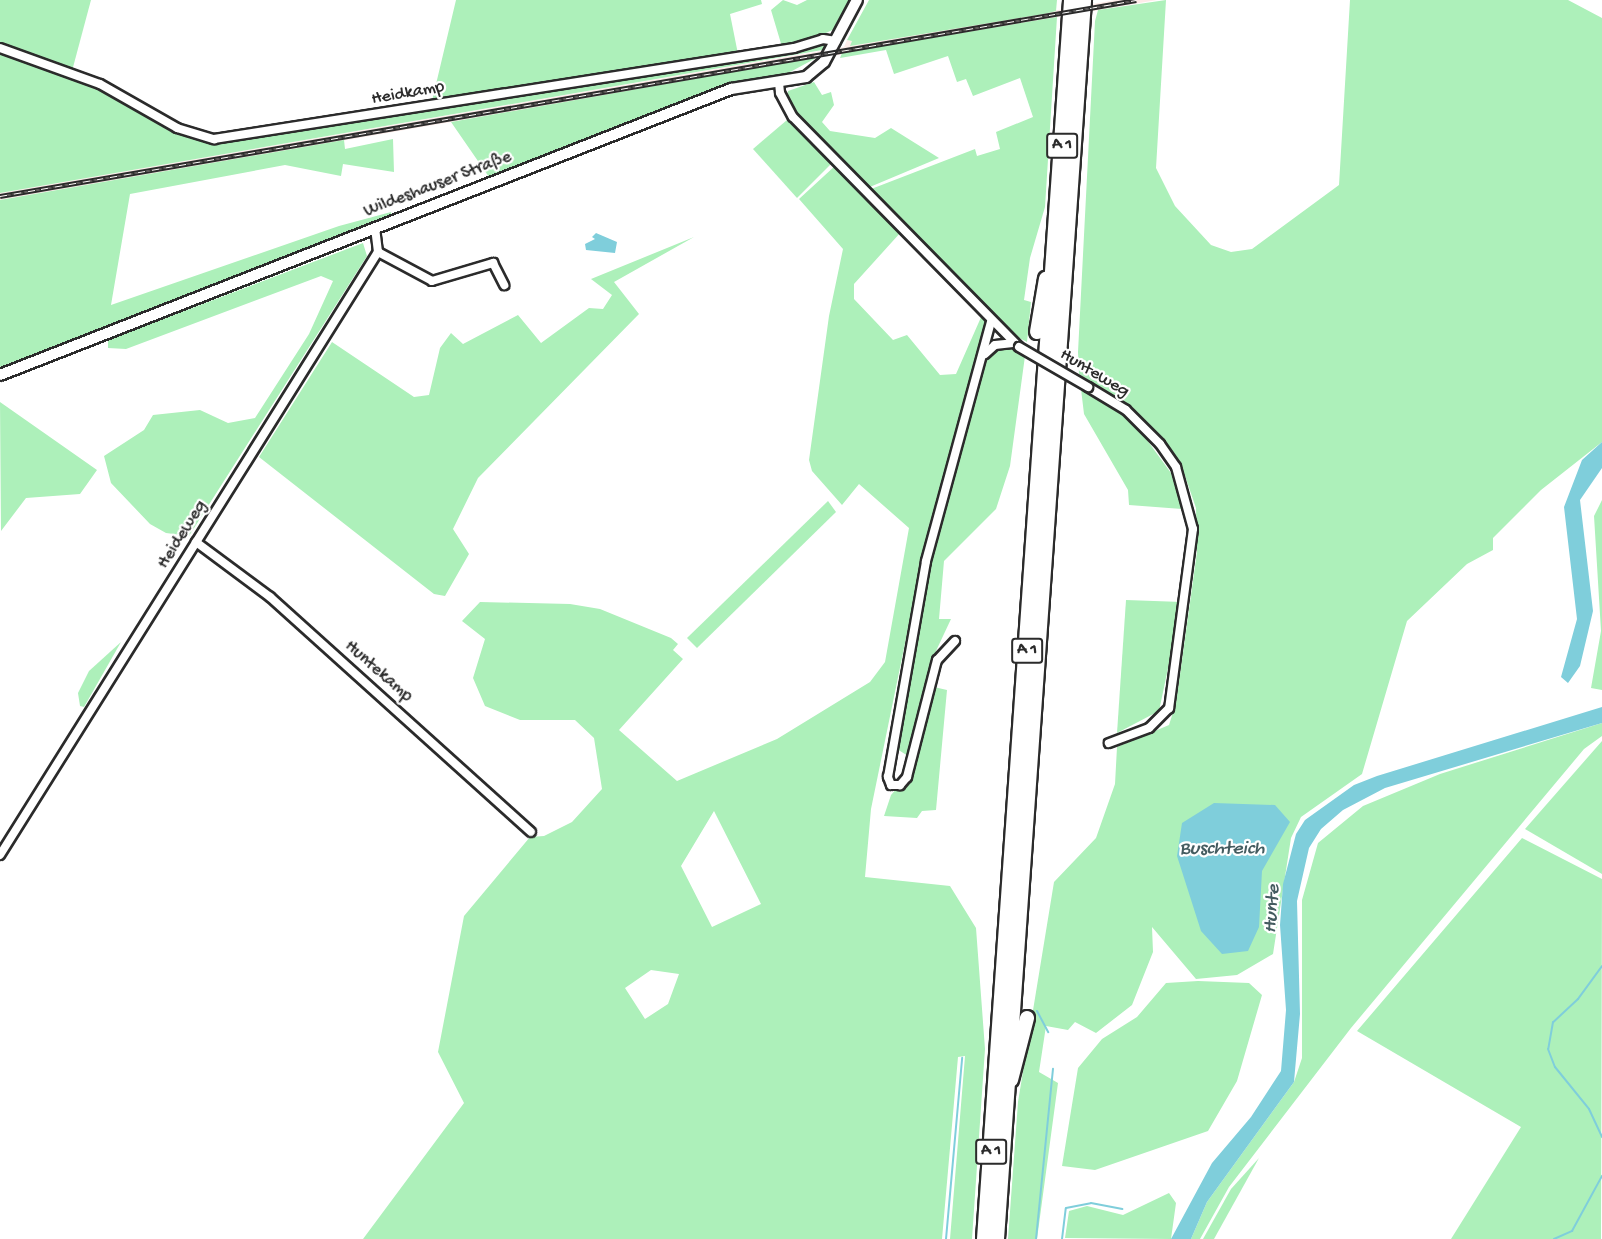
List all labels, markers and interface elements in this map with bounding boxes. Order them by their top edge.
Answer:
street label: Heidkamp [370,77,446,111]
road number: A 1 [1046,133,1078,159]
street label: Wildeshauser Straße [361,147,515,223]
street label: Hunteweg [1055,345,1133,403]
street label: Heideweg [153,497,213,573]
street label: Huntekamp [339,636,417,708]
road number: A 1 [1010,638,1044,664]
water label: Buschteich [1180,837,1264,861]
water label: Hunte [1259,884,1287,934]
road number: A 1 [974,1139,1008,1165]

